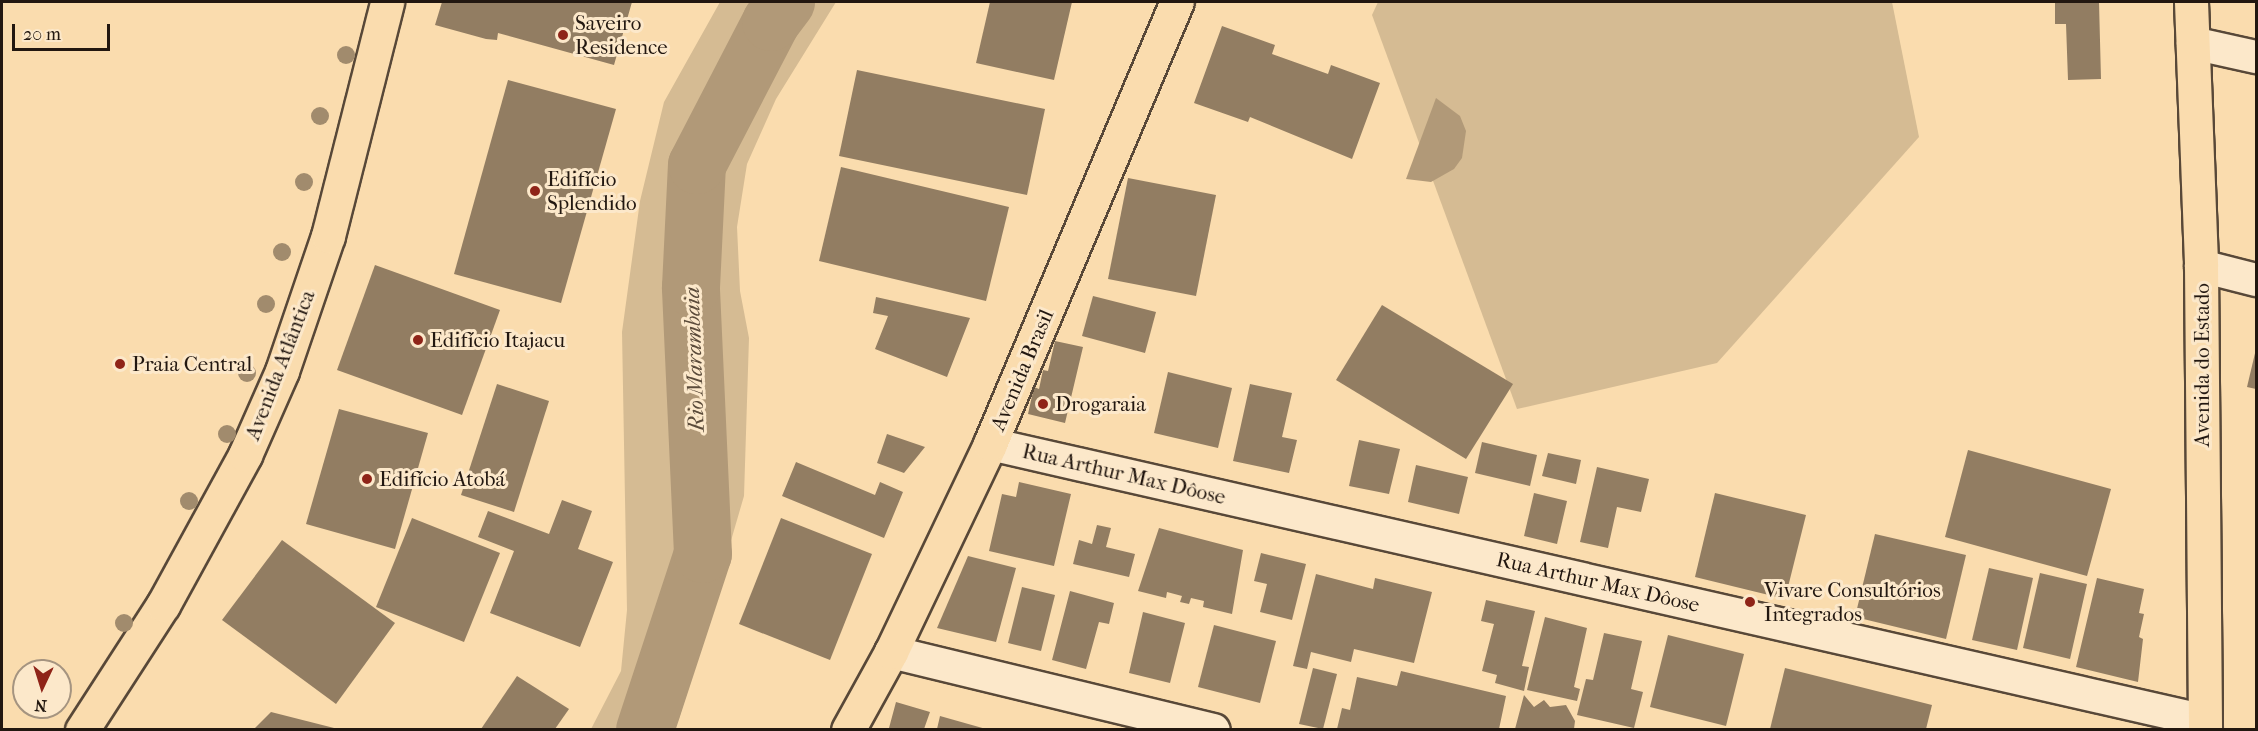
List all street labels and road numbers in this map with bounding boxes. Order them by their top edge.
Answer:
street label: Avenida do Estado [2189,283,2215,447]
street label: Avenida Atlântica [240,286,320,444]
street label: Avenida Brasil [985,305,1059,435]
street label: Rua Arthur Max Dôose [1020,438,1228,510]
street label: Rua Arthur Max Dôose [1494,546,1702,618]

